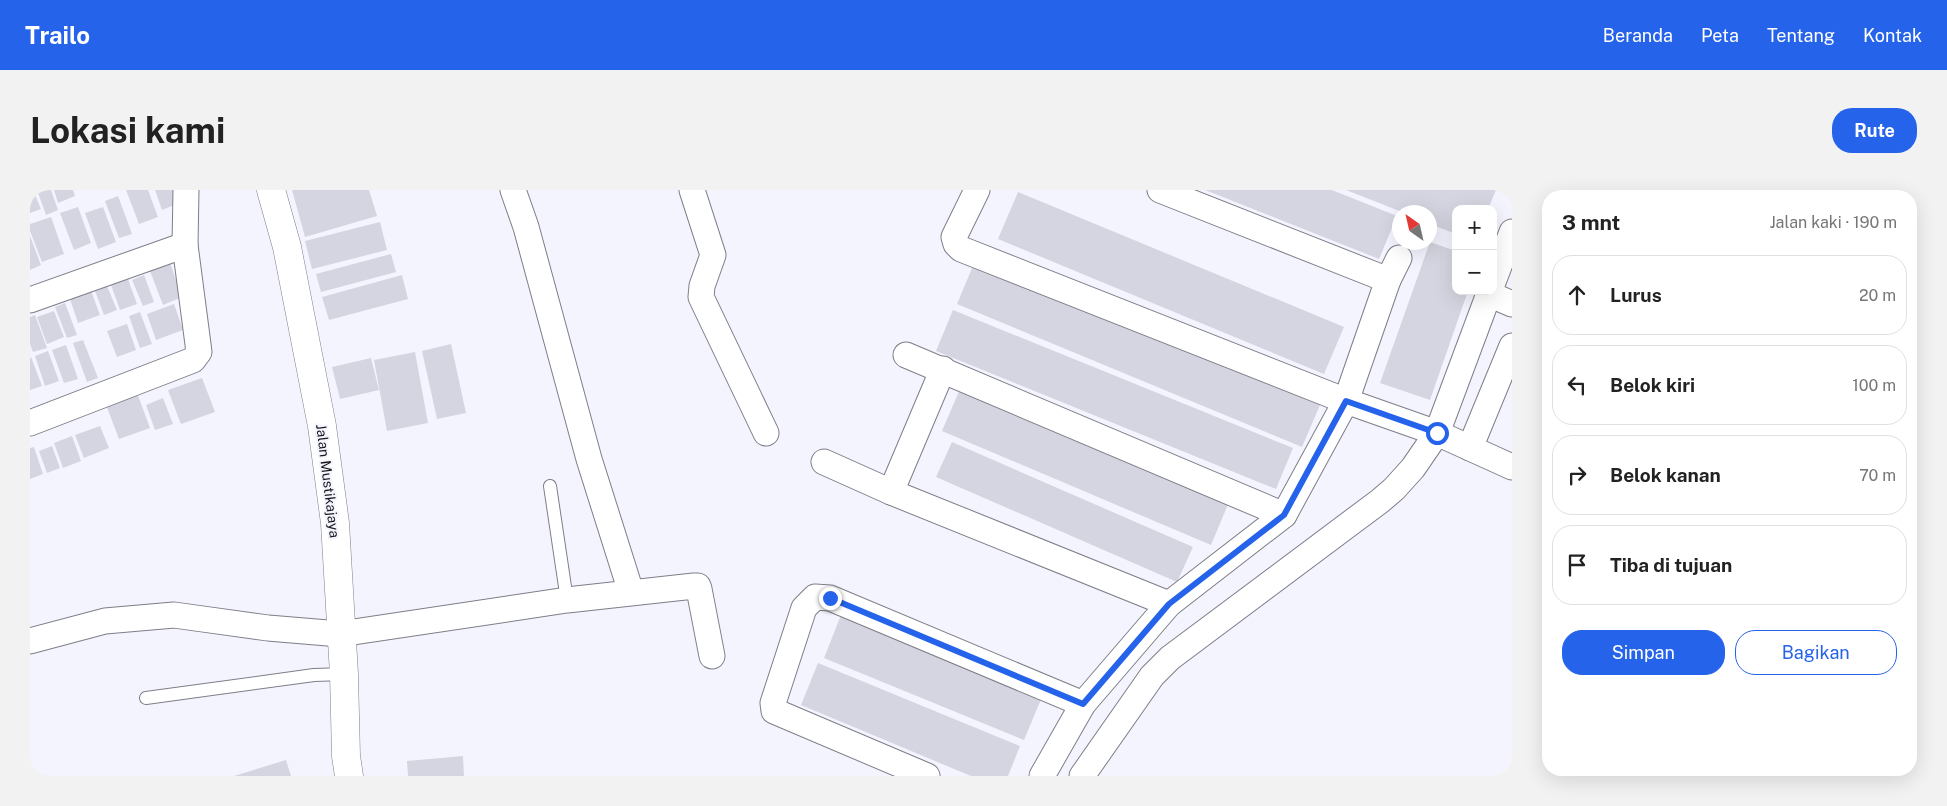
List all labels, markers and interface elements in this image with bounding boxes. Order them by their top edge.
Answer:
text: Trailo [25,21,90,49]
text: Beranda [1603,25,1673,46]
text: Peta [1701,25,1739,46]
text: Tentang [1767,25,1835,46]
text: Kontak [1863,25,1922,46]
button: Rute [1832,108,1917,153]
text: Lokasi kami [30,110,225,151]
north arrow [1392,205,1437,250]
map controls [1452,205,1497,295]
button: + [1452,205,1497,250]
text: 3 mnt [1562,210,1620,235]
text: Jalan kaki · 190 m [1769,213,1897,232]
button: − [1452,250,1497,295]
icon: ahead [1563,281,1591,309]
text: Lurus [1610,284,1662,306]
text: 20 m [1859,286,1896,305]
icon: left [1563,371,1591,399]
text: Belok kiri [1610,374,1695,396]
text: 100 m [1852,376,1896,395]
route start [1426,422,1449,445]
street label: Jalan Mustikajaya [313,423,343,539]
icon: right [1563,461,1591,489]
text: Belok kanan [1610,464,1721,486]
text: 70 m [1859,466,1896,485]
icon: arrive [1563,551,1591,579]
text: Tiba di tujuan [1610,554,1732,576]
route end [819,587,842,610]
button: Simpan [1562,630,1725,675]
button: Bagikan [1735,630,1897,675]

